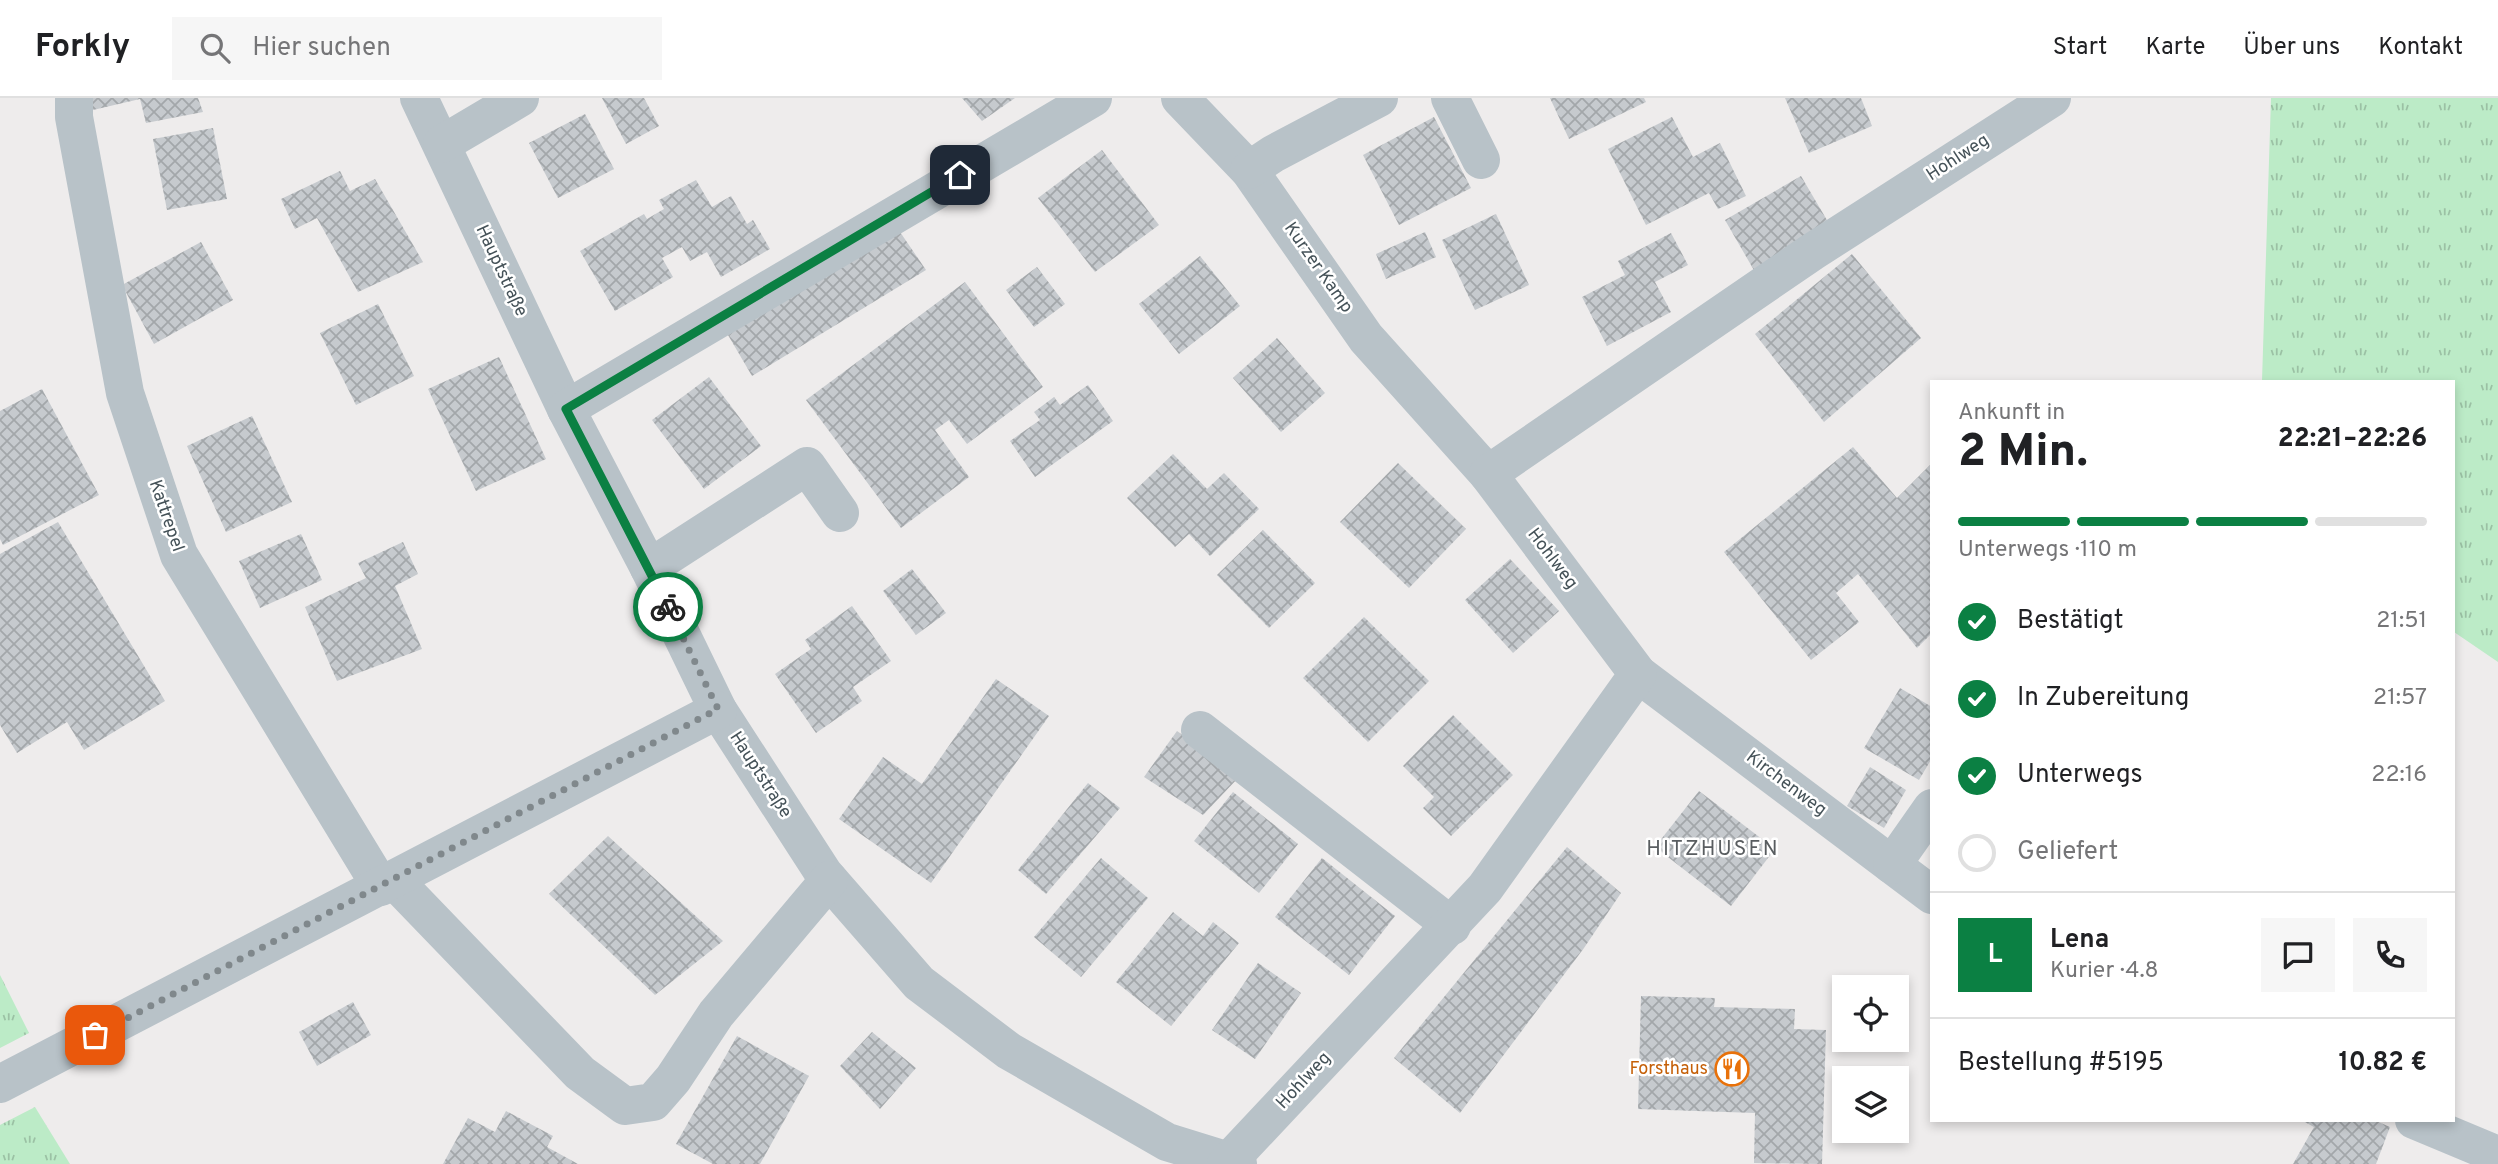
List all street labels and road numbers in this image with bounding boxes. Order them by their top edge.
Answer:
street label: Hohlweg [1922,129,1994,187]
street label: Kurzer Kamp [1278,218,1358,318]
street label: Hauptstraße [470,222,532,320]
street label: Kattrepel [143,477,189,555]
street label: Hohlweg [1522,524,1582,594]
street label: Hauptstraße [724,727,796,823]
street label: Kirchenweg [1741,746,1831,822]
street label: Hohlweg [1272,1047,1336,1115]

